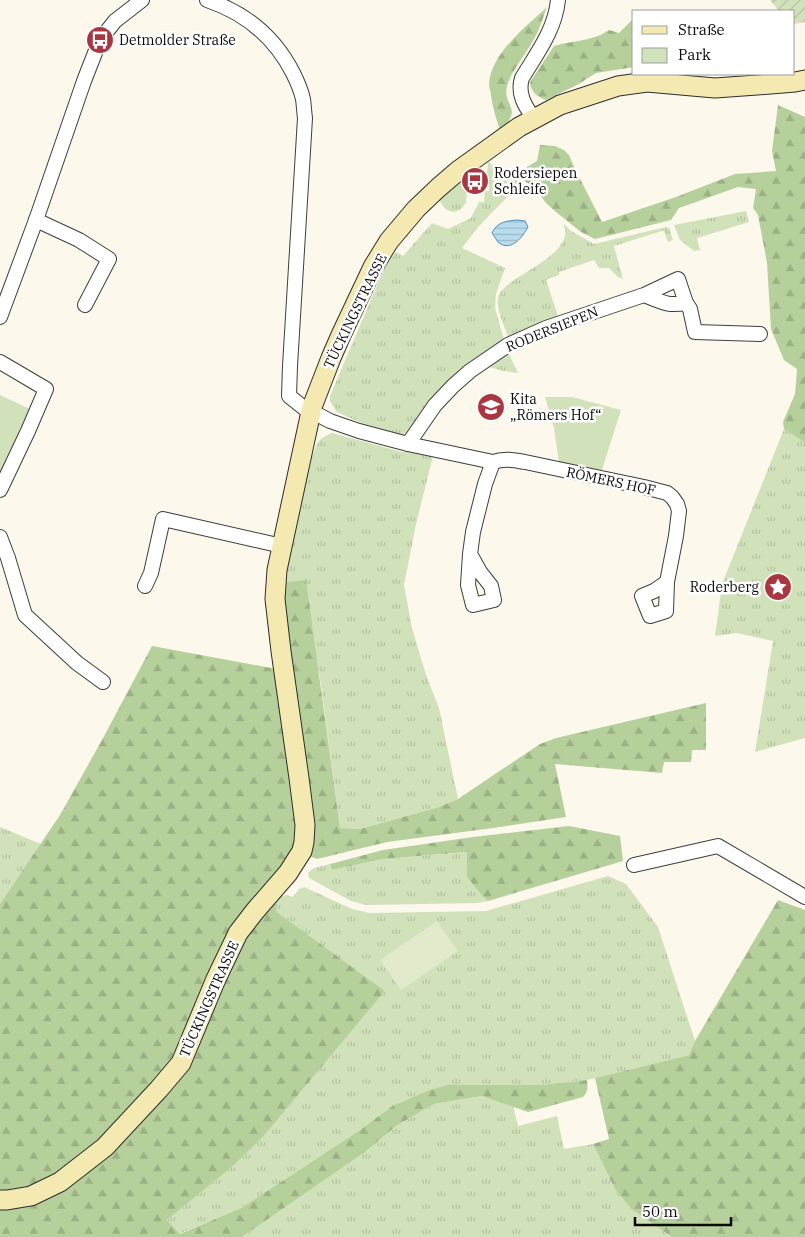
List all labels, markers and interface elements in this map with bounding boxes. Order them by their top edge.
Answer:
legend [632,10,795,75]
text: Straße [678,20,725,39]
bus stop icon: Detmolder Straße [85,25,115,55]
place label: Detmolder Straße [119,31,236,49]
text: Park [678,45,711,64]
place label: Rodersiepen Schleife [494,164,577,198]
bus stop icon: Rodersiepen Schleife [460,166,490,196]
street label: TÜCKINGSTRASSE [319,250,391,372]
street label: RODERSIEPEN [503,302,601,356]
place label: Kita „Römers Hof“ [510,390,601,424]
school or university icon: Kita „Römers Hof“ [476,392,506,422]
street label: RÖMERS HOF [565,463,657,499]
place icon: Roderberg [763,572,793,602]
place label: Roderberg [690,578,759,596]
street label: TÜCKINGSTRASSE [175,938,243,1060]
scale bar [635,1194,731,1226]
text: 50 m [642,1202,678,1221]

